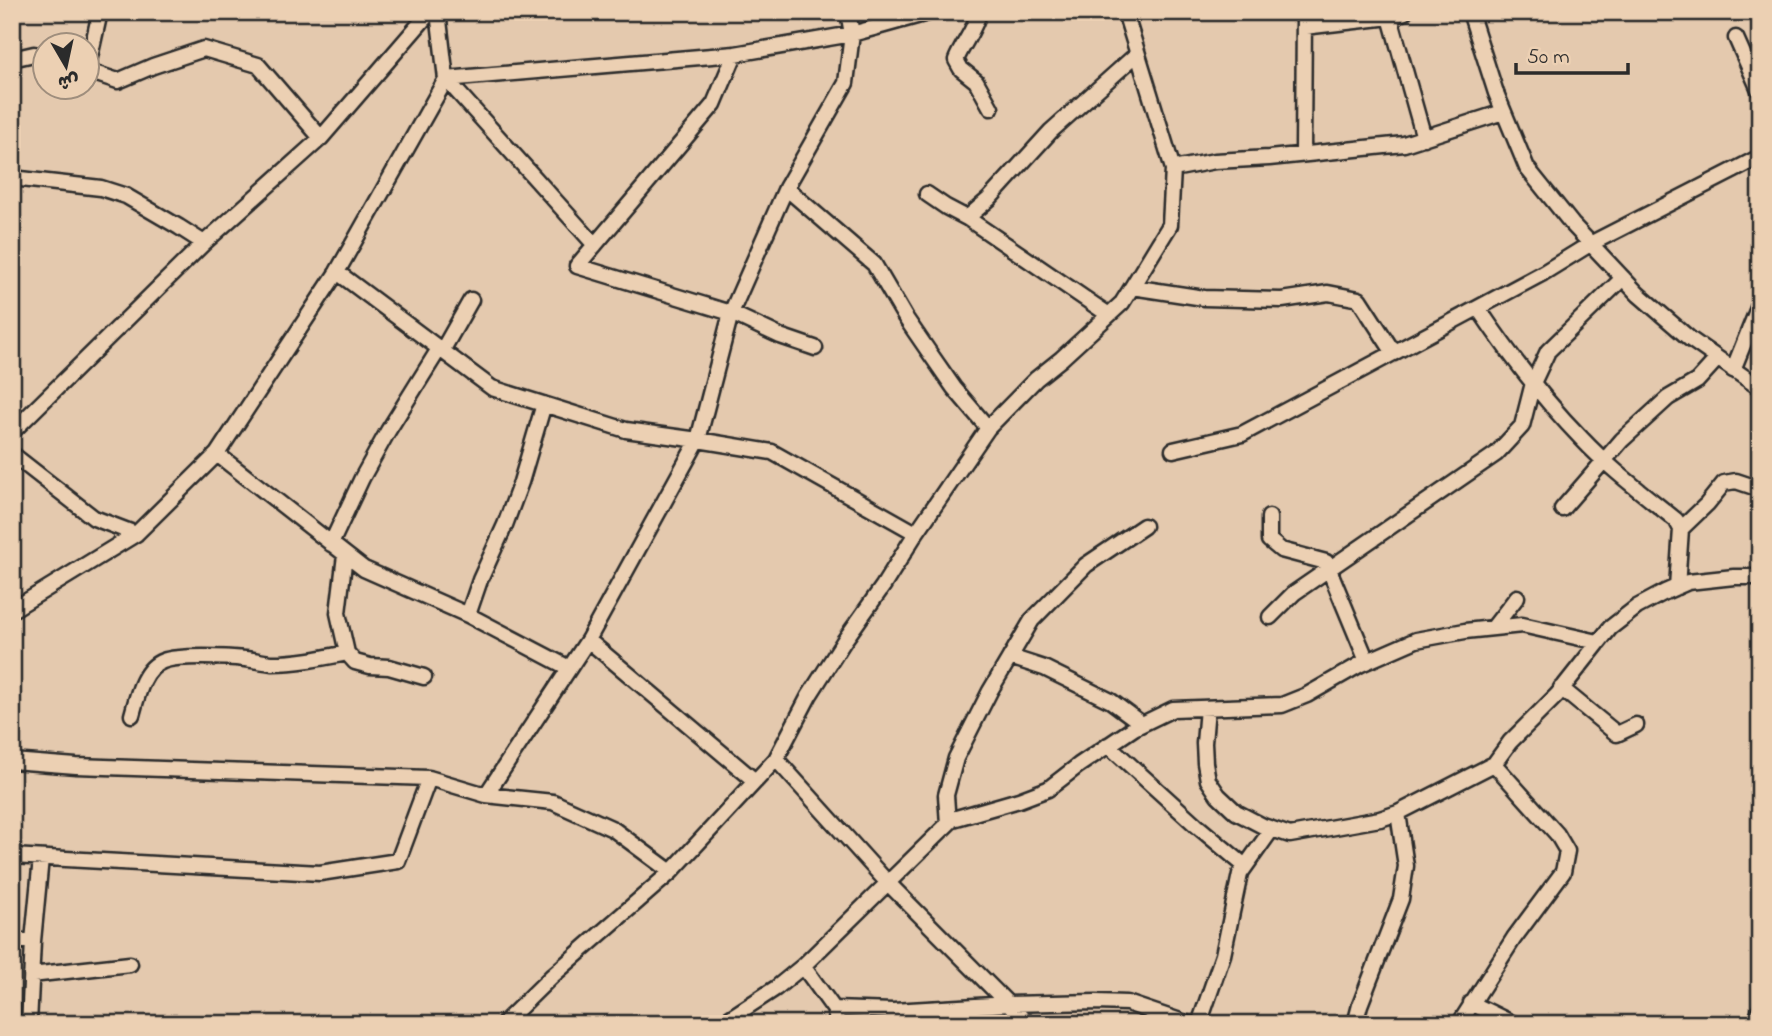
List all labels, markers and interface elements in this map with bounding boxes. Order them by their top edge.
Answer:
north arrow [32,32,102,102]
scale bar [1516,32,1628,76]
text: 50 m [1527,43,1570,73]
text: ش [56,65,81,95]

